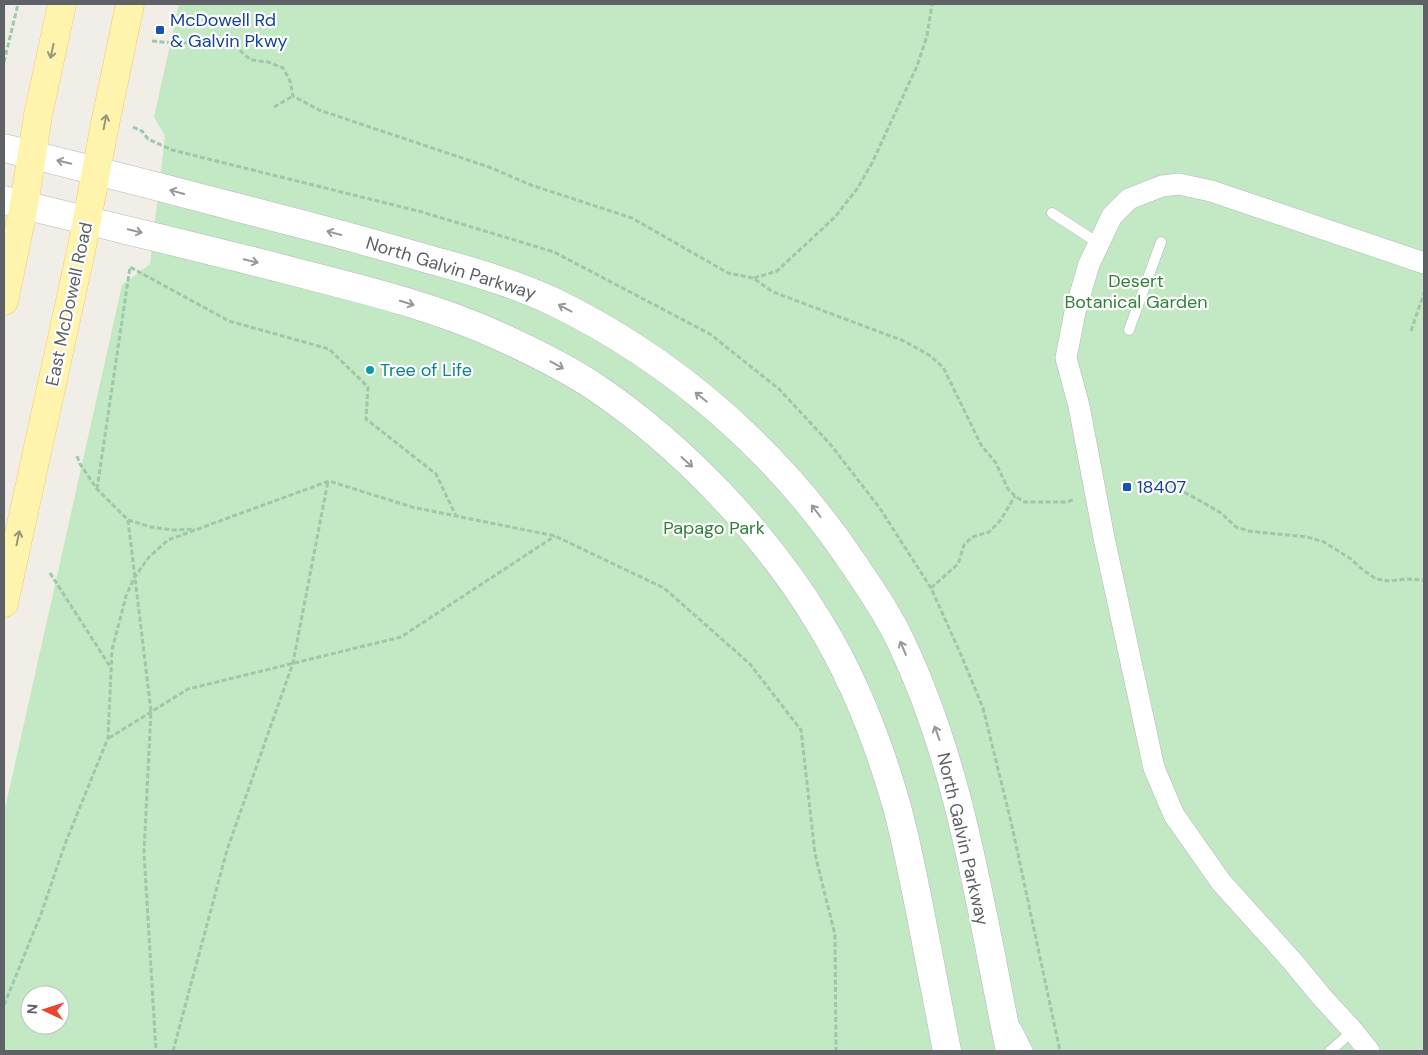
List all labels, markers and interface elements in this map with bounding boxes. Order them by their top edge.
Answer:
place label: McDowell Rd & Galvin Pkwy [170,8,288,53]
marker: McDowell Rd & Galvin Pkwy [154,24,166,36]
one-way arrow [47,43,56,59]
one-way arrow [101,115,111,131]
one-way arrow [56,157,72,167]
one-way arrow [169,187,185,196]
street label: East McDowell Road [40,220,98,388]
one-way arrow [127,227,143,236]
one-way arrow [327,228,343,237]
street label: North Galvin Parkway [363,231,539,305]
one-way arrow [242,256,258,266]
park label: Desert Botanical Garden [1064,269,1208,314]
one-way arrow [399,299,415,309]
one-way arrow [558,303,573,313]
place label: Tree of Life [380,358,472,382]
one-way arrow [550,360,565,370]
marker: Tree of Life [364,364,376,376]
one-way arrow [695,391,708,402]
one-way arrow [681,456,694,468]
place label: 18407 [1137,475,1186,499]
marker: 18407 [1121,481,1133,493]
one-way arrow [811,504,821,518]
park label: Papago Park [663,516,765,540]
one-way arrow [14,531,23,547]
one-way arrow [898,641,908,656]
one-way arrow [932,726,941,741]
street label: North Galvin Parkway [931,750,995,928]
north arrow [20,985,70,1035]
text: N [23,1003,41,1015]

